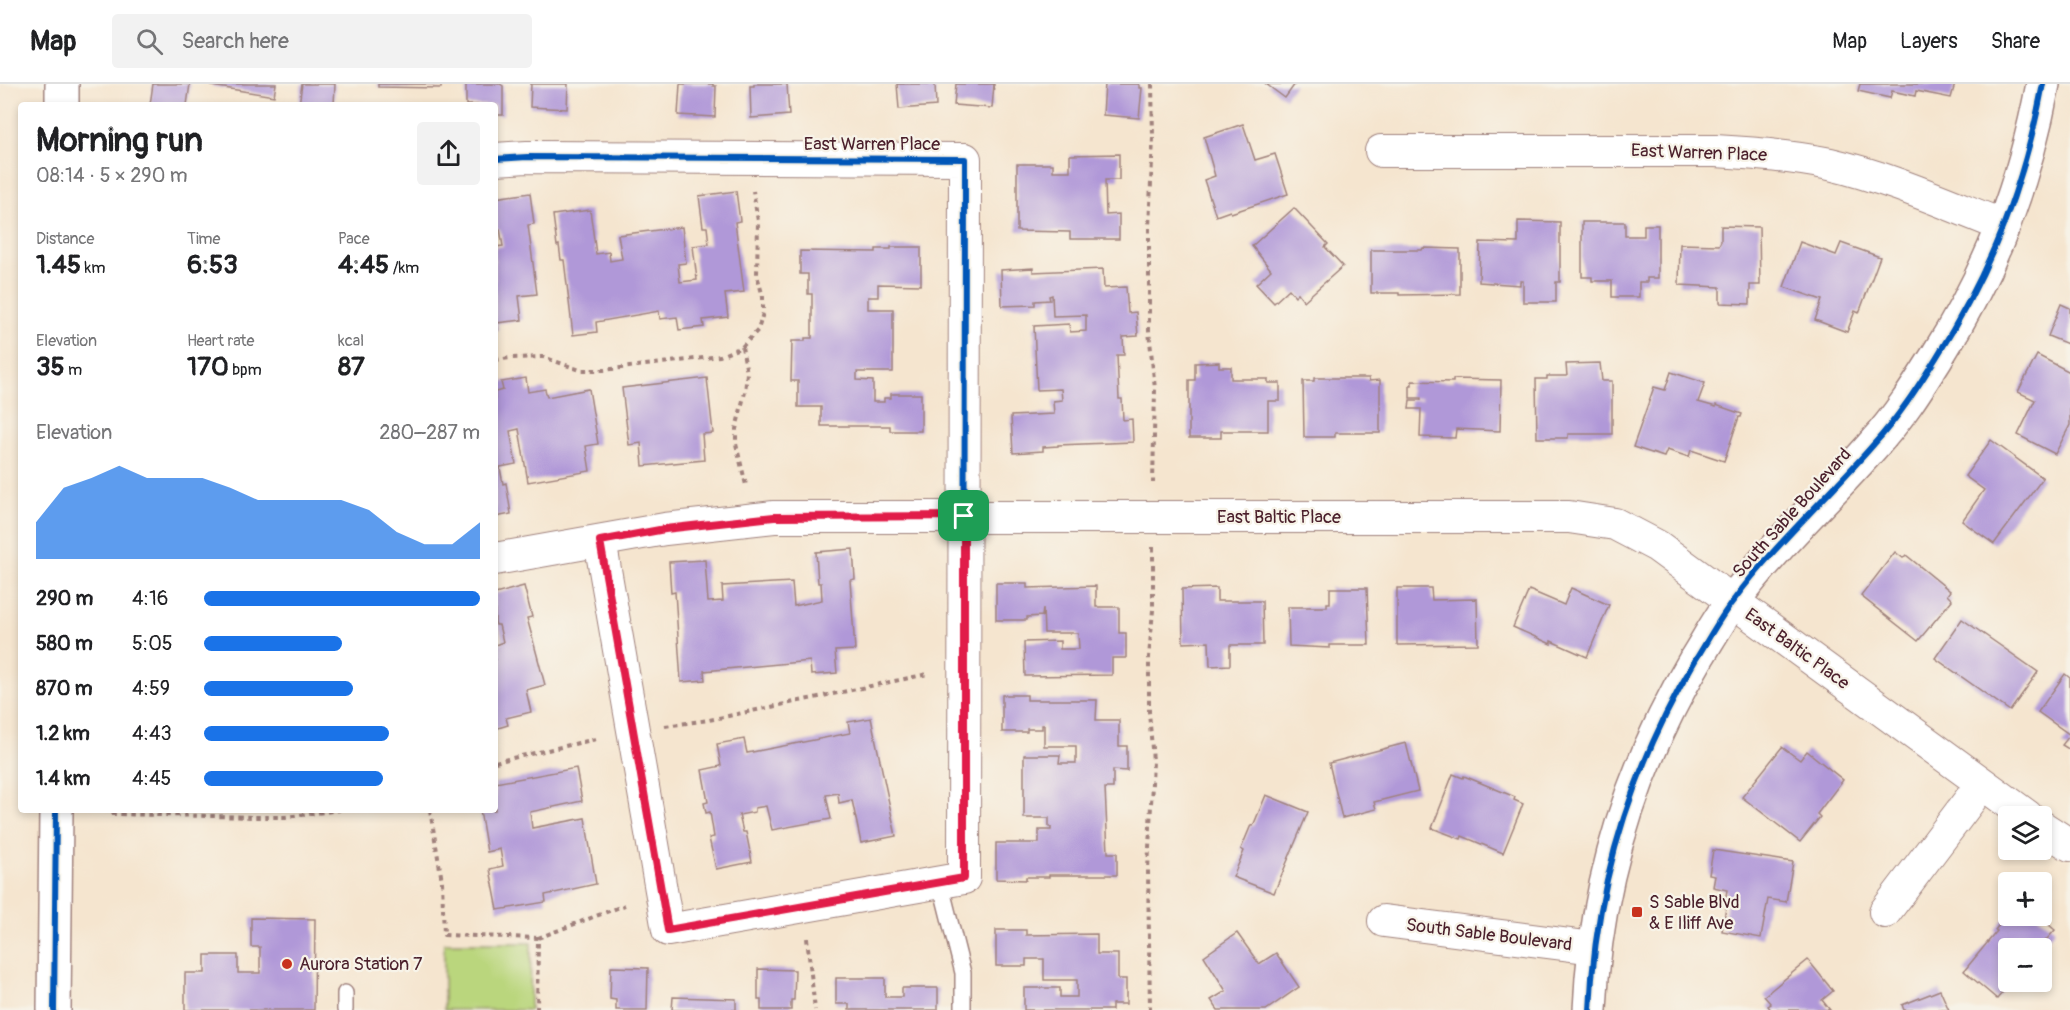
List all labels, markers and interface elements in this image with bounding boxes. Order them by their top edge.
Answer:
search box [112,14,532,68]
text: Map [30,24,76,59]
icon: search [133,25,166,58]
text: Search here [181,27,289,55]
text: Map [1832,28,1867,55]
text: Layers [1900,28,1958,55]
text: Share [1991,28,2040,55]
text: Morning run [36,120,203,161]
button: share [417,122,480,185]
street label: East Warren Place [804,133,940,156]
street label: East Warren Place [1630,139,1768,167]
text: 08:14 · 5 × 290 m [36,163,187,188]
text: Distance [36,229,95,249]
text: Time [187,229,220,249]
text: Pace [338,229,370,249]
text: 1.45 [36,249,81,281]
text: 6:53 [187,249,238,281]
text: 4:45 [338,249,389,281]
text: km [81,258,105,278]
text: /km [389,258,419,278]
text: Elevation [36,331,97,351]
text: Heart rate [187,331,254,351]
text: kcal [338,331,364,351]
text: 35 [36,351,65,383]
text: 170 [187,351,229,383]
text: 87 [338,351,365,383]
text: m [65,360,82,380]
text: bpm [229,360,262,380]
text: Elevation [36,420,112,445]
text: 280–287 m [379,420,480,445]
street label: South Sable Boulevard [1728,443,1856,583]
pin [938,490,989,541]
icon: arrive [947,499,980,532]
street label: East Baltic Place [1217,506,1341,529]
text: 290 m [36,586,93,611]
text: 4:16 [132,586,168,611]
street label: East Baltic Place [1740,603,1854,695]
text: 580 m [36,631,93,656]
text: 5:05 [132,631,173,656]
text: 870 m [36,676,92,701]
text: 4:59 [132,676,170,701]
text: 1.2 km [36,721,90,746]
text: 4:43 [132,721,172,746]
text: 1.4 km [36,766,90,791]
text: 4:45 [132,766,171,791]
map controls [1998,806,2052,992]
button: layers [1998,806,2052,860]
button: + [1998,872,2052,926]
place label: S Sable Blvd & E Iliff Ave [1649,891,1740,935]
marker: S Sable Blvd & E Iliff Ave [1630,905,1644,919]
street label: South Sable Boulevard [1405,913,1573,957]
button: − [1998,938,2052,992]
place label: Aurora Station 7 [299,953,423,976]
marker: Aurora Station 7 [280,957,294,971]

